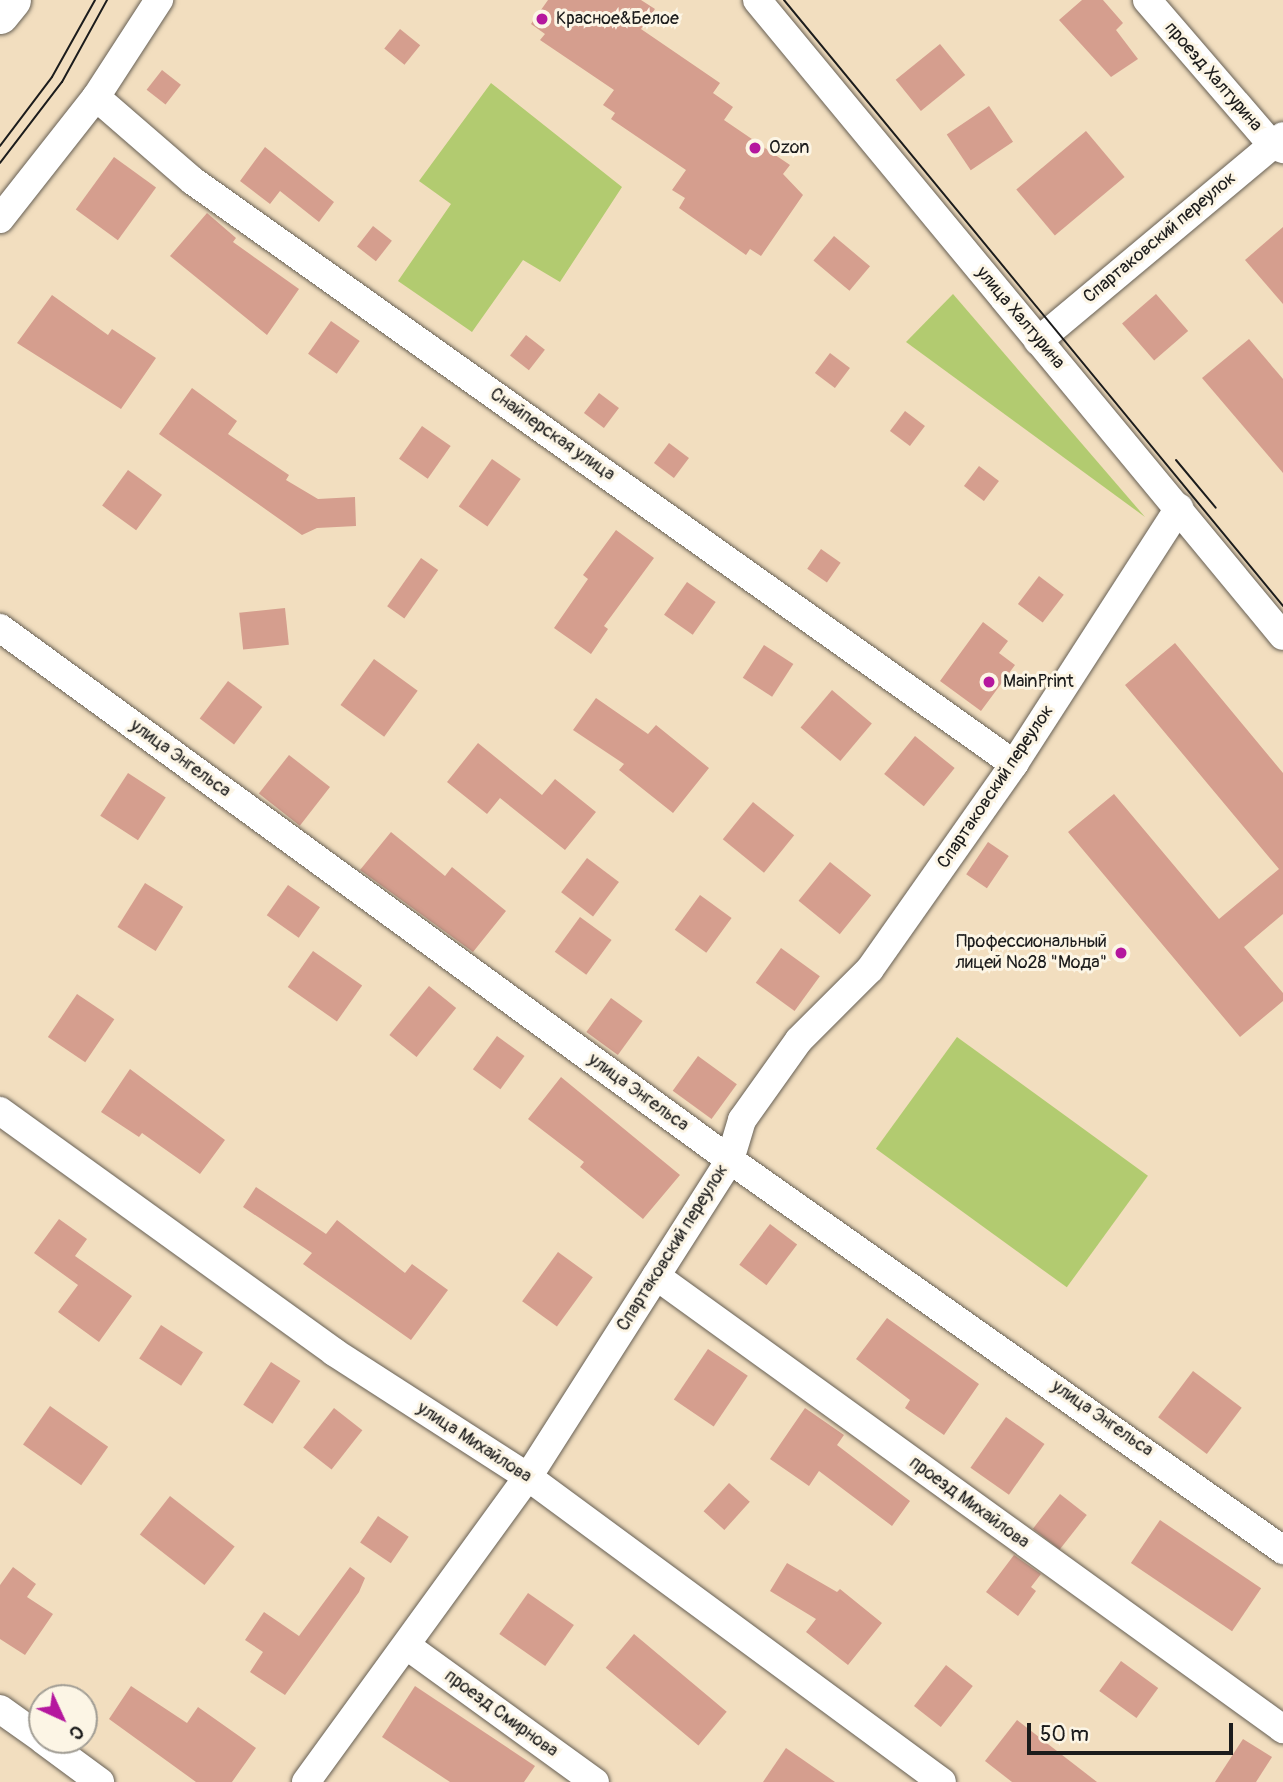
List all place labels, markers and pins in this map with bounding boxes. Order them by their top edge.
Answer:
place label: Красное&Белое [556,8,679,30]
marker: Красное&Белое [534,11,550,27]
place label: Ozon [769,137,809,159]
marker: Ozon [747,140,763,156]
place label: MainPrint [1003,671,1074,693]
marker: MainPrint [981,674,997,690]
place label: Профессиональный лицей №28 "Мода" [956,932,1107,974]
marker: Профессиональный лицей №28 "Мода" [1113,945,1129,961]

